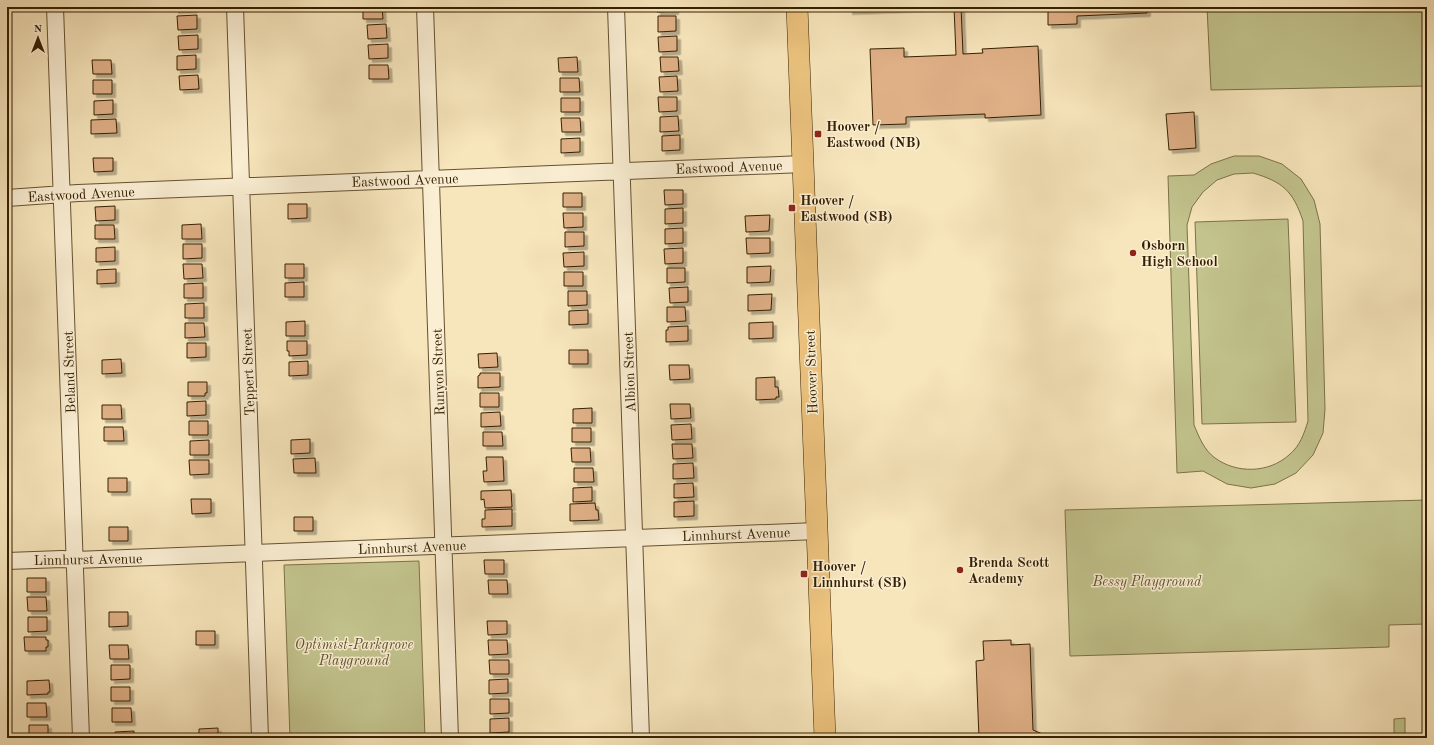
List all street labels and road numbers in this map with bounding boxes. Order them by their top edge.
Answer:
street label: Eastwood Avenue [675,159,783,177]
street label: Eastwood Avenue [351,172,459,190]
street label: Eastwood Avenue [27,185,135,205]
street label: Teppert Street [240,328,258,416]
street label: Runyon Street [430,328,448,416]
street label: Beland Street [62,330,78,414]
street label: Hoover Street [804,330,820,414]
street label: Albion Street [622,331,638,413]
street label: Linnhurst Avenue [682,526,790,544]
street label: Linnhurst Avenue [358,539,466,557]
street label: Linnhurst Avenue [34,552,142,568]

